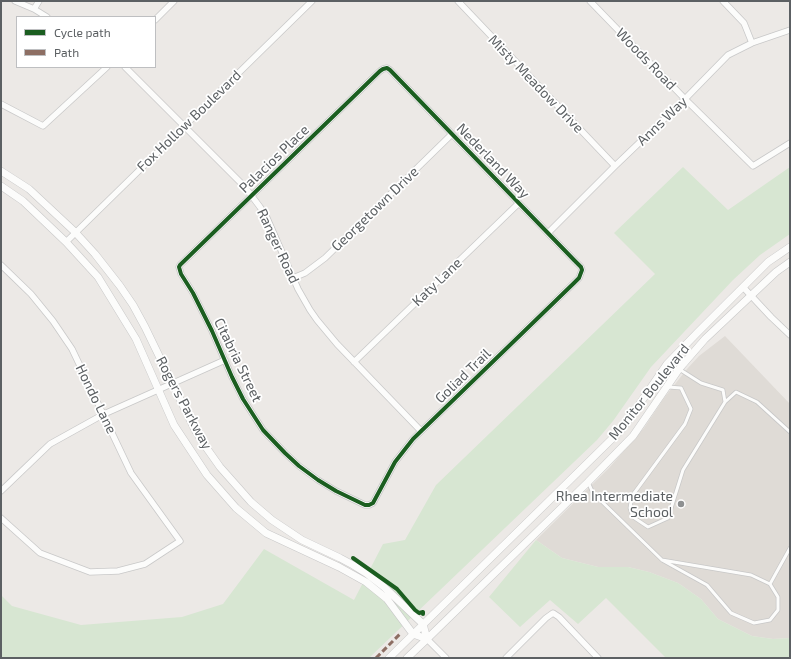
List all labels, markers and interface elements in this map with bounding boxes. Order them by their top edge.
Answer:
legend [16,16,156,68]
text: Cycle path [54,25,111,39]
street label: Woods Road [612,25,680,93]
street label: Misty Meadow Drive [485,31,587,137]
text: Path [54,45,79,59]
street label: Fox Hollow Boulevard [133,67,245,175]
street label: Anns Way [633,93,691,149]
street label: Nederland Way [453,120,533,202]
street label: Palacios Place [236,121,312,197]
street label: Georgetown Drive [328,163,422,255]
street label: Ranger Road [253,206,303,286]
street label: Katy Lane [409,254,465,310]
street label: Citabria Street [210,315,266,405]
street label: Monitor Boulevard [605,341,693,443]
street label: Goliad Trail [432,345,494,407]
street label: Rogers Parkway [152,354,216,452]
street label: Hondo Lane [72,362,120,436]
place label: Rhea Intermediate School [556,488,673,520]
marker: Rhea Intermediate School [676,499,686,509]

